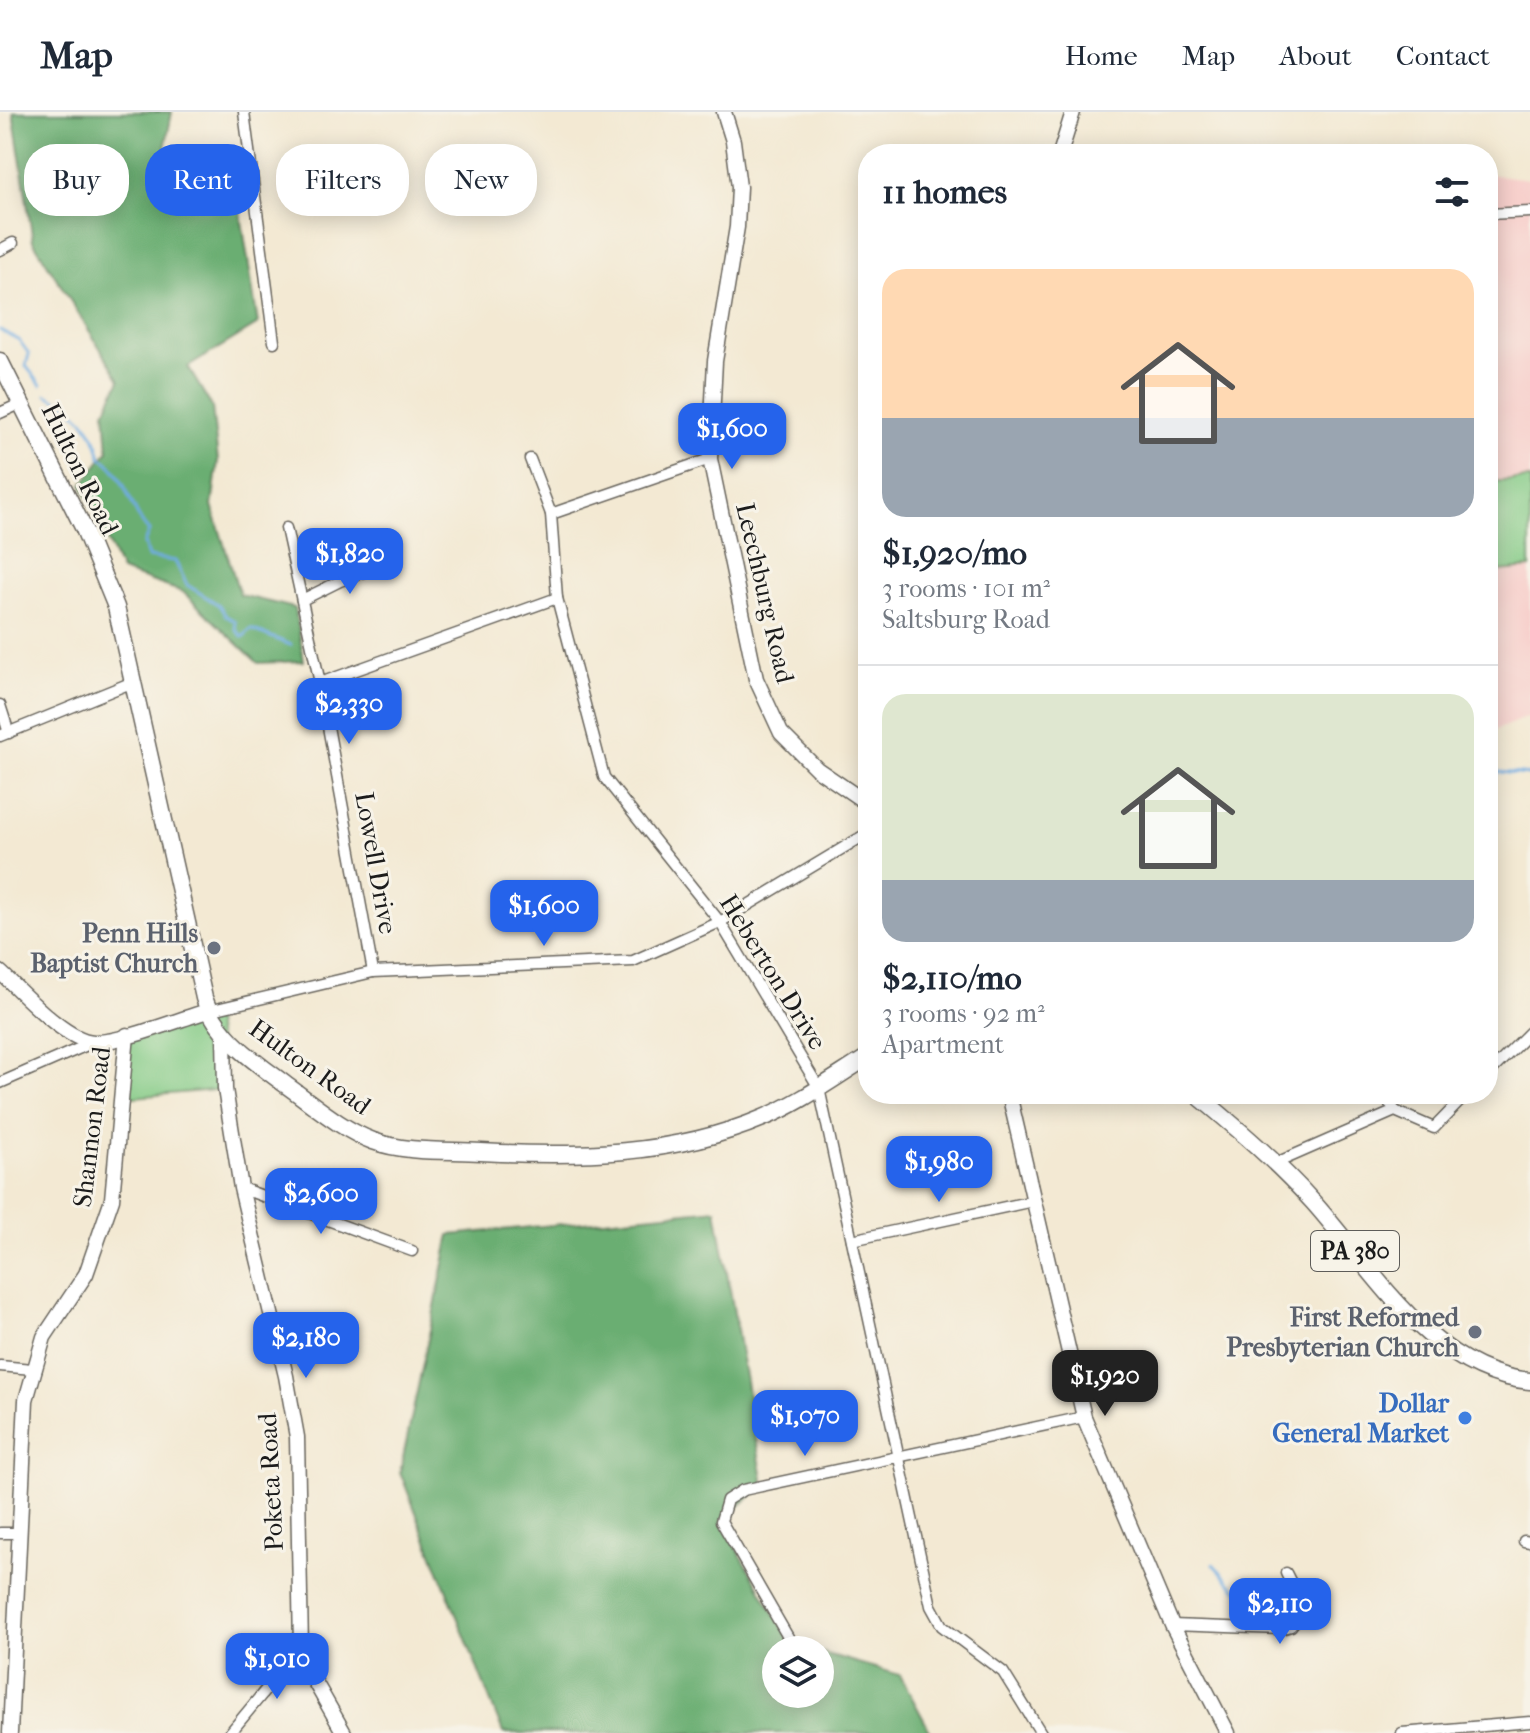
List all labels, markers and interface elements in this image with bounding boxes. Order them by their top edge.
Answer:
text: Map [40,33,113,78]
text: Home [1065,39,1138,72]
text: Map [1182,39,1235,72]
text: About [1279,39,1352,72]
text: Contact [1396,39,1490,72]
chip: Buy [24,144,129,216]
chip: Rent [145,144,260,216]
chip: Filters [276,144,409,216]
chip: New [425,144,537,216]
icon: filters [1430,170,1474,214]
text: 11 homes [882,172,1007,212]
icon: home [1106,321,1250,465]
street label: Hulton Road [35,398,126,541]
pin: $1,600 [667,403,797,471]
text: $1,600 [696,413,768,444]
street label: Leechburg Road [729,500,801,687]
pin: $1,820 [285,528,415,596]
text: $1,920/mo [882,533,1027,573]
text: $1,820 [315,538,385,569]
text: 3 rooms · 101 m² [882,573,1050,604]
text: Saltsburg Road [882,604,1050,635]
pin: $2,330 [284,678,414,746]
text: $2,330 [315,688,383,719]
icon: home [1106,746,1250,890]
street label: Lowell Drive [348,790,404,936]
pin: $1,600 [479,880,609,948]
street label: Heberton Drive [713,889,833,1055]
text: $1,600 [508,890,580,921]
place label: Penn Hills Baptist Church [30,918,198,979]
marker: Penn Hills Baptist Church [205,939,223,957]
text: $2,110/mo [882,958,1022,998]
text: 3 rooms · 92 m² [882,998,1045,1029]
street label: Hulton Road [243,1012,378,1122]
text: Apartment [882,1029,1004,1060]
street label: Shannon Road [67,1044,117,1209]
pin: $1,980 [874,1136,1004,1204]
text: $1,980 [904,1146,974,1177]
pin: $2,600 [256,1168,386,1236]
text: $2,600 [283,1178,359,1209]
road number: PA 380 [1311,1231,1399,1271]
place label: First Reformed Presbyterian Church [1226,1302,1460,1363]
pin: $2,180 [241,1312,371,1380]
text: $2,180 [271,1322,341,1353]
marker: First Reformed Presbyterian Church [1466,1323,1484,1341]
pin: $1,920 [1040,1350,1170,1418]
text: $1,920 [1070,1360,1140,1391]
place label: Dollar General Market [1272,1388,1450,1449]
pin: $1,070 [740,1390,870,1458]
text: $1,070 [770,1400,840,1431]
marker: Dollar General Market [1456,1409,1474,1427]
street label: Poketa Road [252,1411,290,1552]
pin: $2,110 [1215,1578,1345,1646]
text: $2,110 [1247,1588,1313,1619]
pin: $1,010 [212,1633,342,1701]
map controls [762,1636,834,1708]
button: layers [762,1636,834,1708]
text: $1,010 [244,1643,310,1674]

